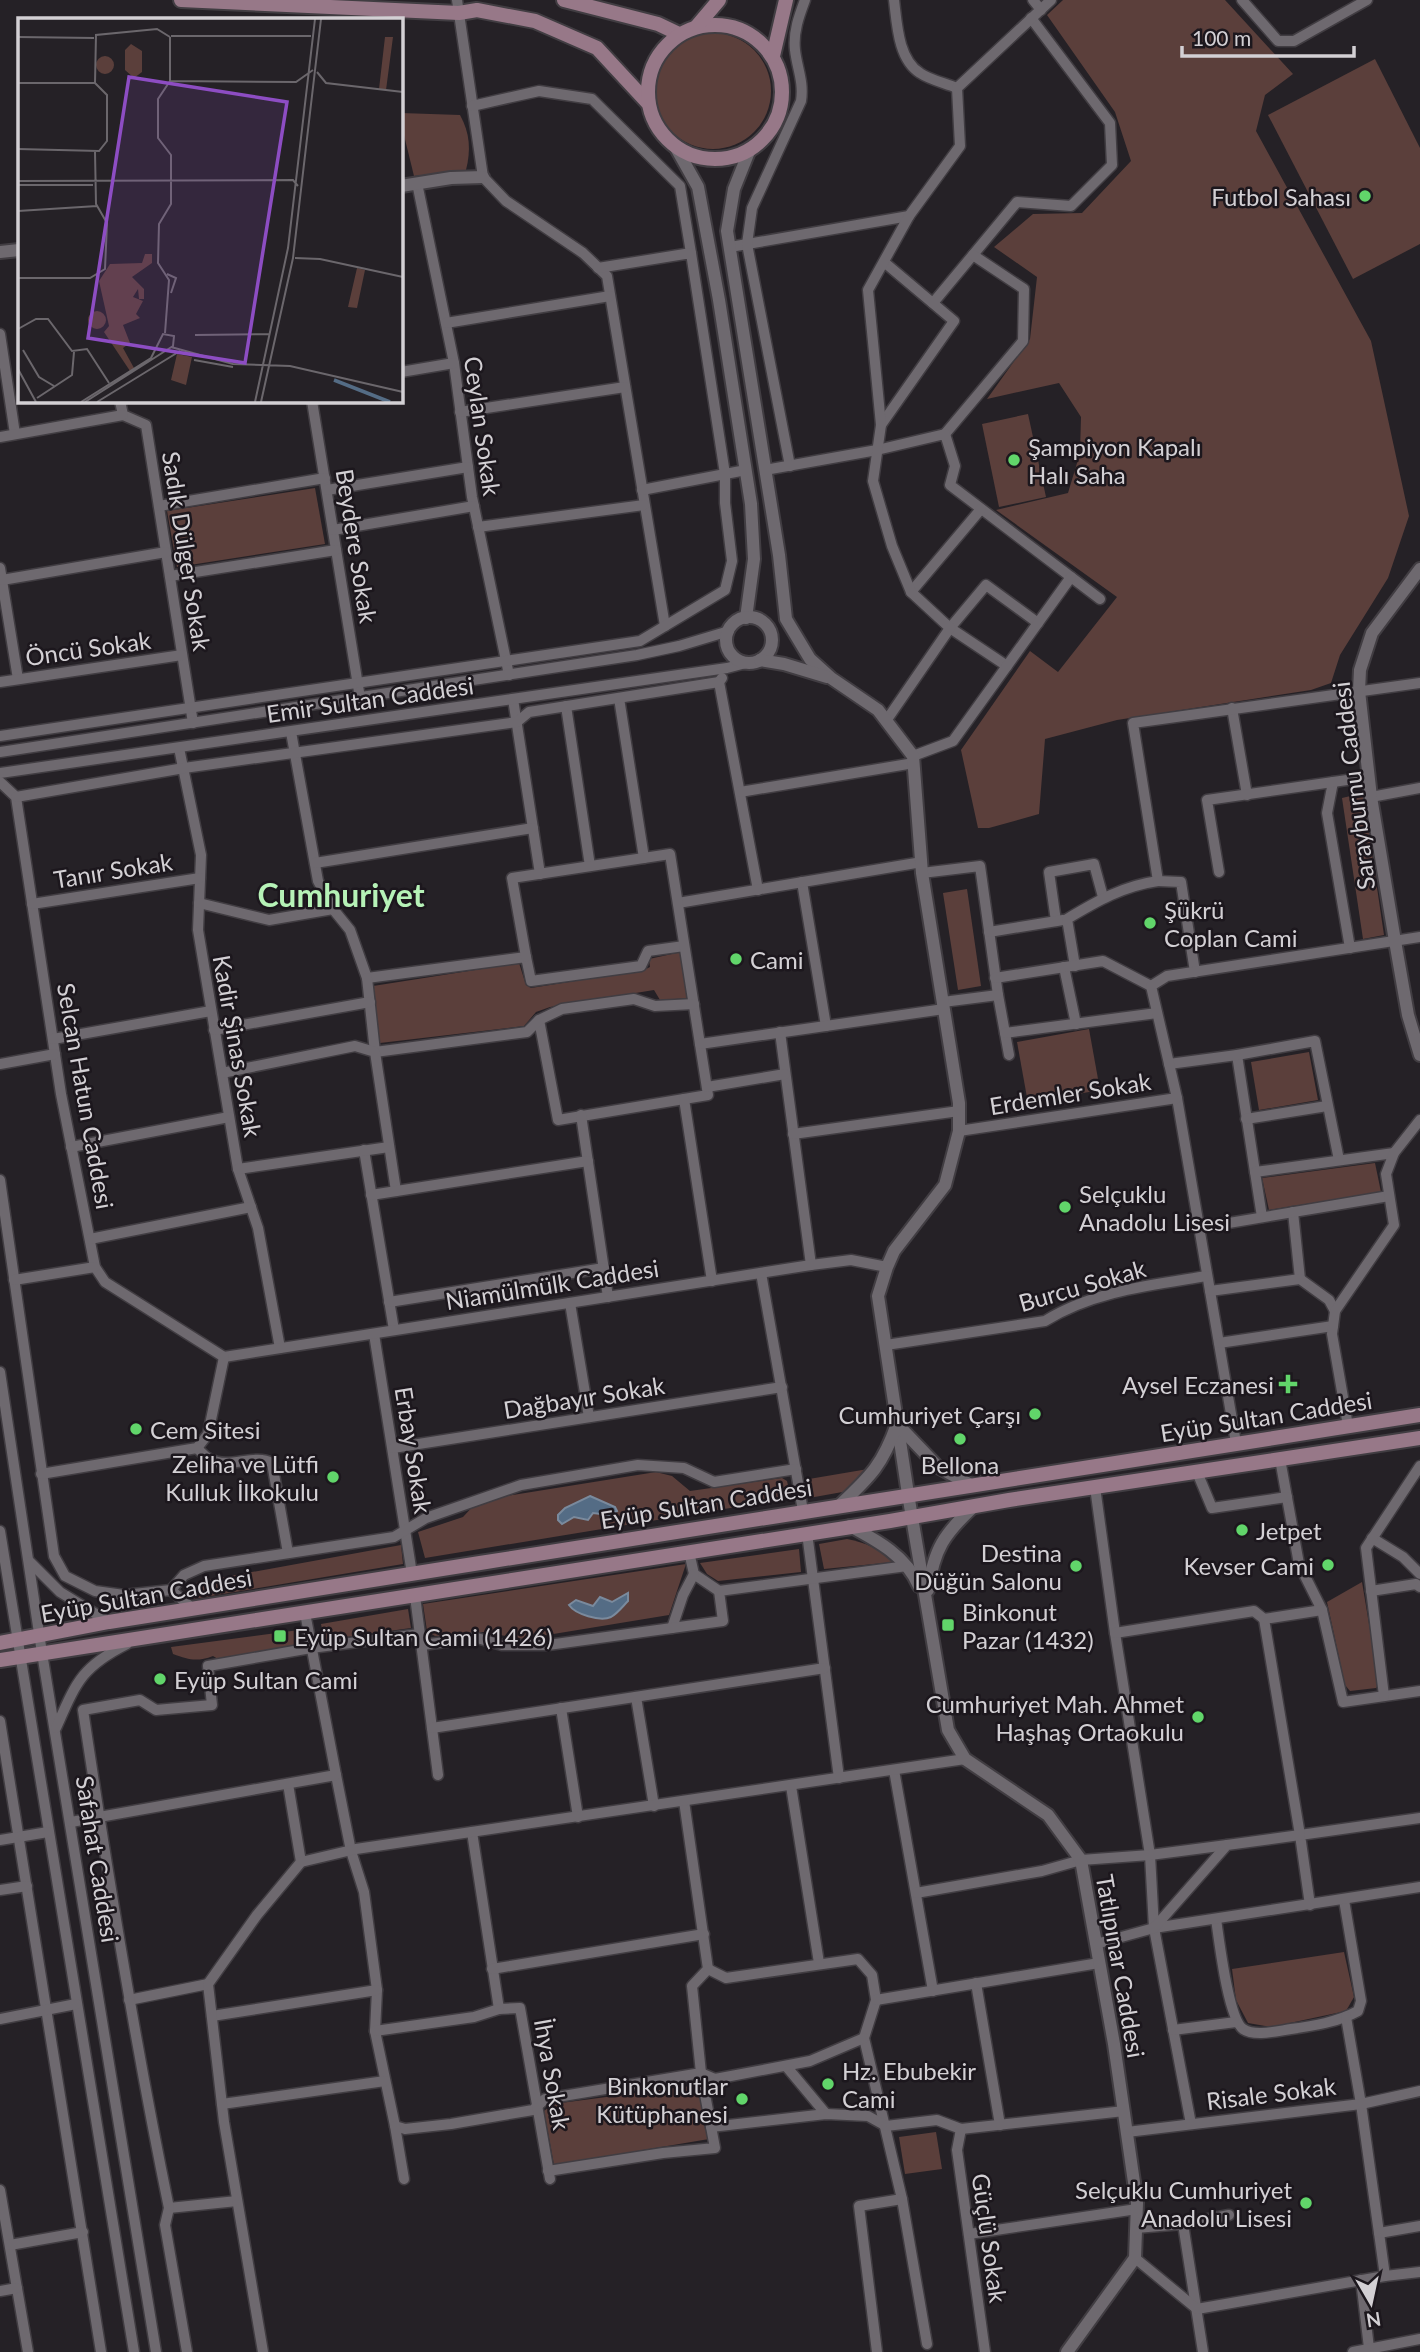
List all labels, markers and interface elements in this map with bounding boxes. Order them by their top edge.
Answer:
scale bar [1182,14,1354,58]
inset map [18,18,402,402]
text: 100 m [1192,25,1251,50]
place label: Futbol Sahası [1211,182,1351,211]
marker: Futbol Sahası [1357,188,1373,204]
street label: Ceylan Sokak [459,354,507,498]
place label: Şampiyon Kapalı Halı Saha [1028,432,1202,489]
street label: Sadık Dülger Sokak [157,449,217,654]
marker: Şampiyon Kapalı Halı Saha [1006,452,1022,468]
street label: Beydere Sokak [330,467,384,626]
street label: Öncü Sokak [23,625,153,671]
street label: Emir Sultan Caddesi [265,670,475,728]
street label: Sarayburnu Caddesi [1326,680,1380,892]
street label: Tanır Sokak [52,846,175,894]
district label: Cumhuriyet [257,875,425,914]
place label: Şükrü Coplan Cami [1164,895,1297,952]
marker: Şükrü Coplan Cami [1142,915,1158,931]
place label: Cami [750,945,803,974]
marker: Cami [728,951,744,967]
street label: Kadir Şinas Sokak [208,953,268,1140]
street label: Selcan Hatun Caddesi [52,981,120,1211]
street label: Erdemler Sokak [987,1066,1154,1120]
place label: Selçuklu Anadolu Lisesi [1079,1179,1230,1236]
marker: Selçuklu Anadolu Lisesi [1057,1199,1073,1215]
street label: Niamülmülk Caddesi [443,1253,661,1315]
street label: Burcu Sokak [1015,1253,1150,1317]
street label: Dağbayır Sokak [501,1370,667,1424]
place label: Aysel Eczanesi [1122,1370,1274,1399]
marker: Aysel Eczanesi [1280,1376,1296,1392]
street label: Erbay Sokak [390,1384,438,1516]
street label: Eyüp Sultan Caddesi [1158,1385,1374,1447]
place label: Cumhuriyet Çarşı [839,1400,1021,1429]
marker: Cumhuriyet Çarşı [1027,1406,1043,1422]
place label: Cem Sitesi [150,1415,260,1444]
marker: Cem Sitesi [128,1421,144,1437]
marker: Bellona [952,1431,968,1447]
place label: Zeliha ve Lütfi Kulluk İlkokulu [165,1449,319,1506]
place label: Bellona [921,1450,999,1479]
marker: Zeliha ve Lütfi Kulluk İlkokulu [325,1469,341,1485]
street label: Eyüp Sultan Caddesi [598,1472,814,1534]
place label: Jetpet [1256,1516,1322,1545]
marker: Jetpet [1234,1522,1250,1538]
place label: Destina Düğün Salonu [914,1538,1062,1595]
place label: Kevser Cami [1184,1551,1314,1580]
marker: Kevser Cami [1320,1557,1336,1573]
marker: Destina Düğün Salonu [1068,1558,1084,1574]
street label: Eyüp Sultan Caddesi [38,1562,254,1628]
place label: Binkonut Pazar (1432) [962,1597,1094,1654]
marker: Binkonut Pazar (1432) [940,1617,956,1633]
place label: Eyüp Sultan Cami (1426) [294,1622,553,1651]
marker: Eyüp Sultan Cami (1426) [272,1628,288,1644]
place label: Eyüp Sultan Cami [174,1665,358,1694]
marker: Eyüp Sultan Cami [152,1671,168,1687]
place label: Cumhuriyet Mah. Ahmet Haşhaş Ortaokulu [926,1689,1184,1746]
marker: Cumhuriyet Mah. Ahmet Haşhaş Ortaokulu [1190,1709,1206,1725]
street label: Safahat Caddesi [71,1774,125,1944]
street label: Tatlıpınar Caddesi [1091,1872,1151,2060]
street label: İhya Sokak [529,2016,577,2133]
place label: Hz. Ebubekir Cami [842,2056,976,2113]
place label: Binkonutlar Kütüphanesi [596,2071,728,2128]
street label: Risale Sokak [1205,2071,1338,2115]
marker: Hz. Ebubekir Cami [820,2076,836,2092]
marker: Binkonutlar Kütüphanesi [734,2091,750,2107]
street label: Güçlü Sokak [967,2171,1014,2305]
place label: Selçuklu Cumhuriyet Anadolu Lisesi [1075,2175,1292,2232]
marker: Selçuklu Cumhuriyet Anadolu Lisesi [1298,2195,1314,2211]
north arrow [1336,2268,1406,2338]
text: N [1365,2308,1383,2333]

